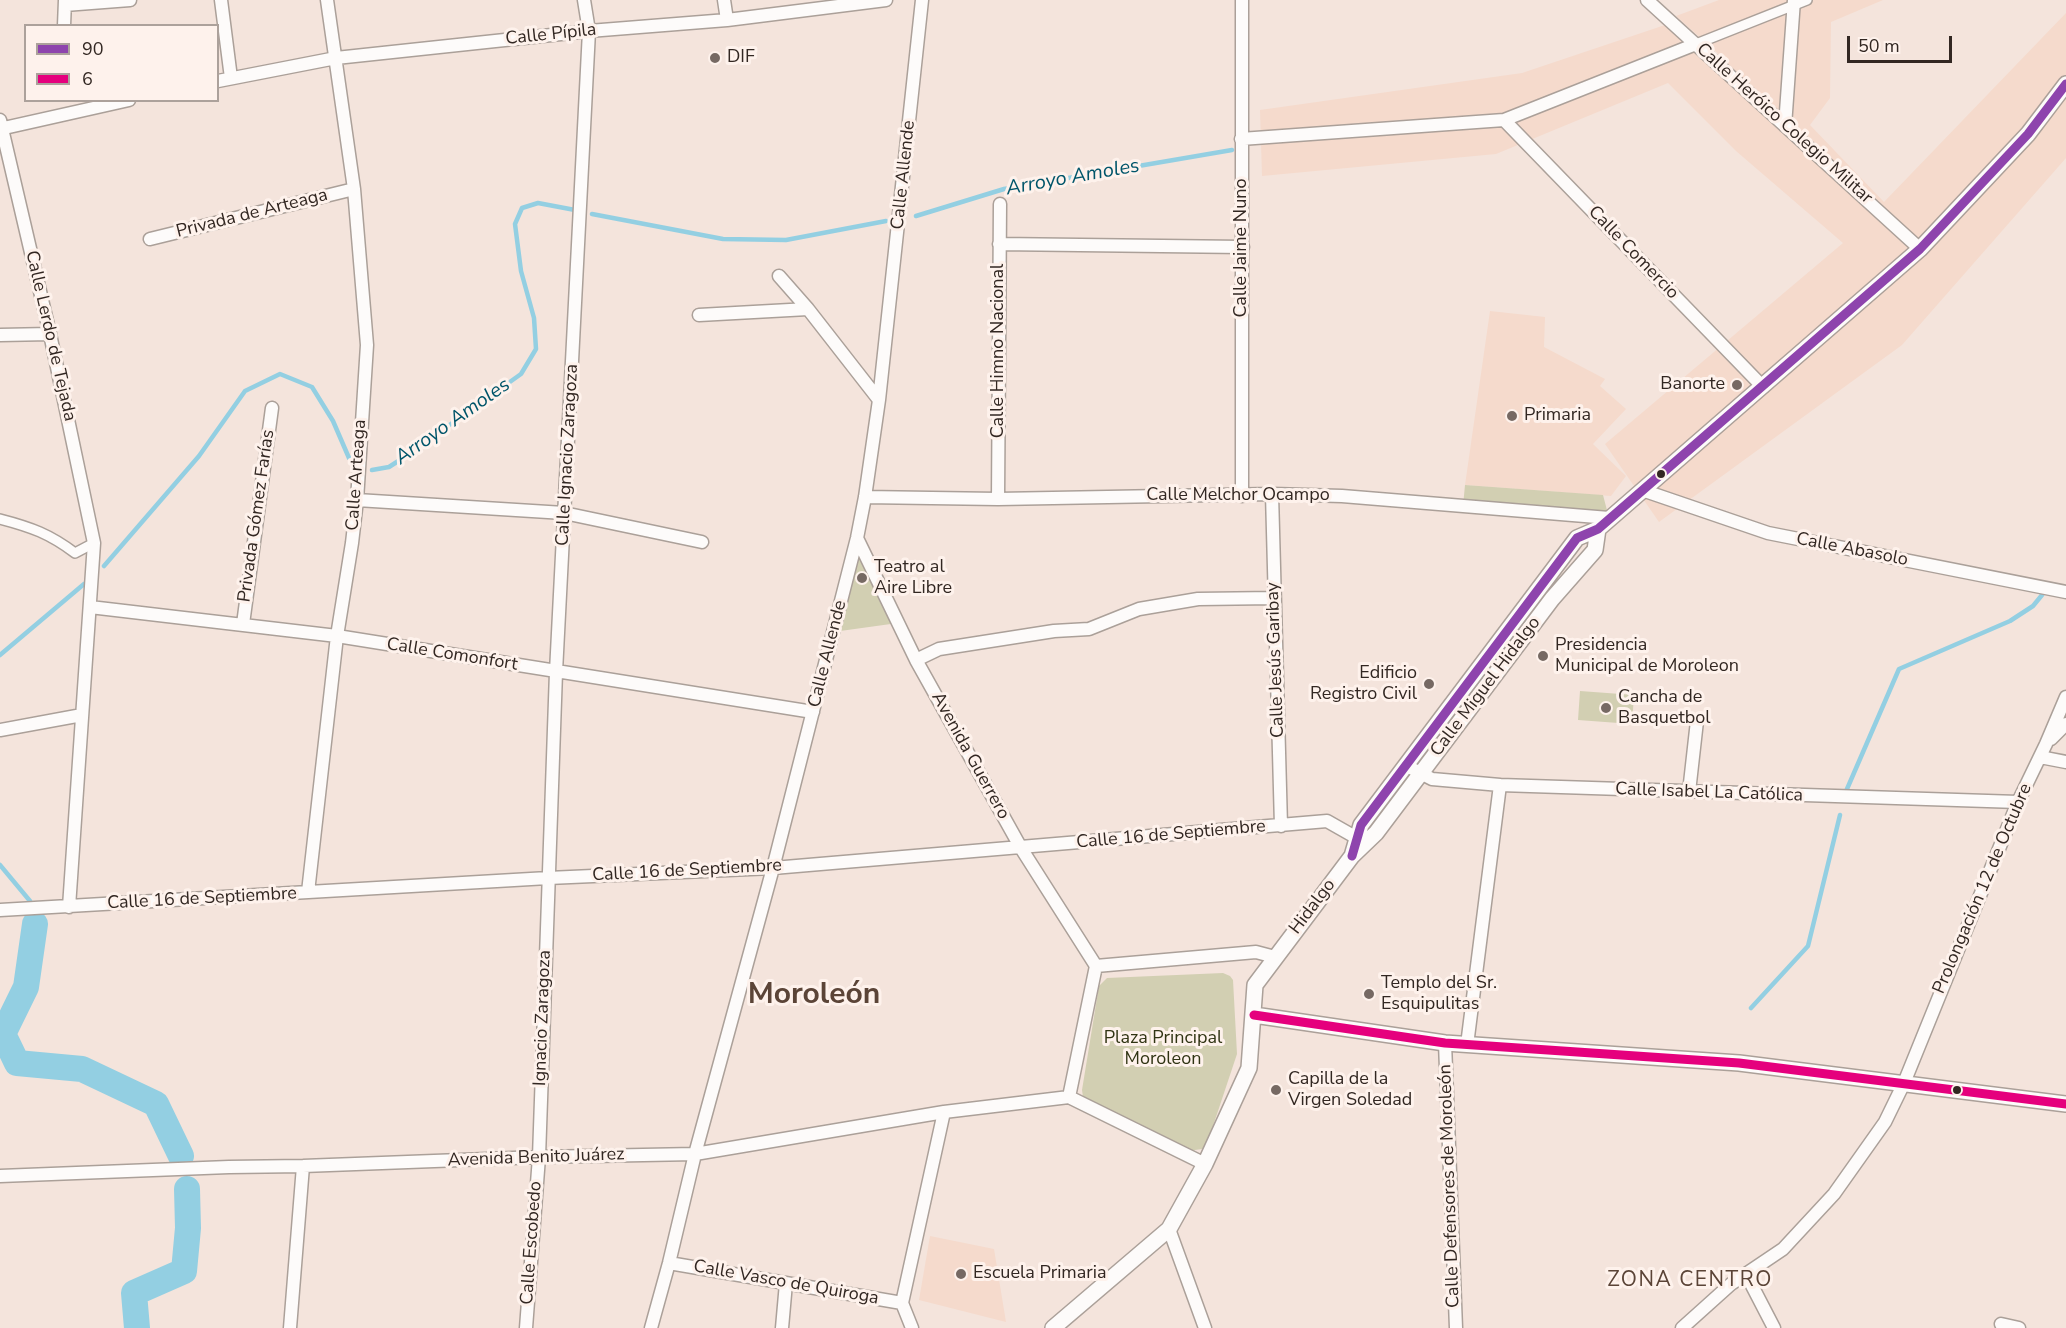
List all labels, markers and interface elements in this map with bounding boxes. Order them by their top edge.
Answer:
street label: Calle Pípila [505,19,597,51]
legend [24,24,219,102]
scale bar [1850,24,1955,62]
text: 50 m [1858,34,1900,58]
text: 90 [82,37,104,61]
street label: Calle Heróico Colegio Militar [1691,39,1877,209]
place label: DIF [727,47,755,69]
marker: DIF [708,51,722,65]
text: 6 [82,67,93,91]
street label: Calle Allende [888,119,920,231]
water label: Arroyo Amoles [1004,154,1142,202]
street label: Calle Jaime Nuno [1231,179,1253,317]
street label: Privada de Arteaga [174,185,330,243]
street label: Calle Comercio [1583,202,1683,304]
street label: Calle Lerdo de Tejada [20,249,80,423]
street label: Calle Himno Nacional [988,264,1010,438]
street label: Calle Ignacio Zaragoza [552,363,584,547]
water label: Arroyo Amoles [391,373,515,471]
place label: Banorte [1660,374,1725,396]
marker: Banorte [1730,378,1744,392]
place label: Primaria [1524,405,1591,427]
marker: Primaria [1505,409,1519,423]
street label: Calle Arteaga [342,419,372,531]
street label: Privada Gómez Farías [234,428,280,604]
unlabelled marker [1655,468,1667,480]
street label: Calle Melchor Ocampo [1146,485,1330,507]
street label: Calle Abasolo [1794,529,1910,571]
place label: Teatro al Aire Libre [874,557,952,600]
marker: Teatro al Aire Libre [855,571,869,585]
street label: Calle Jesús Garibay [1262,582,1290,738]
street label: Calle Allende [804,598,852,710]
street label: Calle Miguel Hidalgo [1426,613,1546,761]
street label: Calle Comonfort [385,634,519,676]
place label: Presidencia Municipal de Moroleon [1555,635,1739,678]
marker: Presidencia Municipal de Moroleon [1536,649,1550,663]
place label: Edificio Registro Civil [1310,663,1417,706]
marker: Edificio Registro Civil [1422,677,1436,691]
place label: Cancha de Basquetbol [1618,687,1711,730]
street label: Avenida Guerrero [926,689,1014,823]
marker: Cancha de Basquetbol [1599,701,1613,715]
street label: Calle Isabel La Católica [1615,779,1803,807]
street label: Prolongación 12 de Octubre [1929,781,2037,997]
street label: Calle 16 de Septiembre [1075,816,1267,854]
street label: Calle 16 de Septiembre [592,855,782,887]
street label: Hidalgo [1285,875,1341,939]
street label: Calle 16 de Septiembre [107,883,297,915]
street label: Ignacio Zaragoza [530,950,556,1086]
place label: Templo del Sr. Esquipulitas [1381,973,1497,1016]
district label: Moroleón [748,978,880,1014]
marker: Templo del Sr. Esquipulitas [1362,987,1376,1001]
park label: Plaza Principal Moroleon [1104,1028,1222,1070]
street label: Calle Defensores de Moroleón [1435,1064,1465,1308]
place label: Capilla de la Virgen Soledad [1288,1069,1412,1112]
marker: Capilla de la Virgen Soledad [1269,1083,1283,1097]
unlabelled marker [1951,1084,1963,1096]
street label: Avenida Benito Juárez [447,1144,625,1172]
street label: Calle Escobedo [517,1180,547,1306]
street label: Calle Vasco de Quiroga [692,1256,880,1310]
place label: Escuela Primaria [973,1263,1106,1285]
marker: Escuela Primaria [954,1267,968,1281]
district label: ZONA CENTRO [1607,1268,1773,1294]

